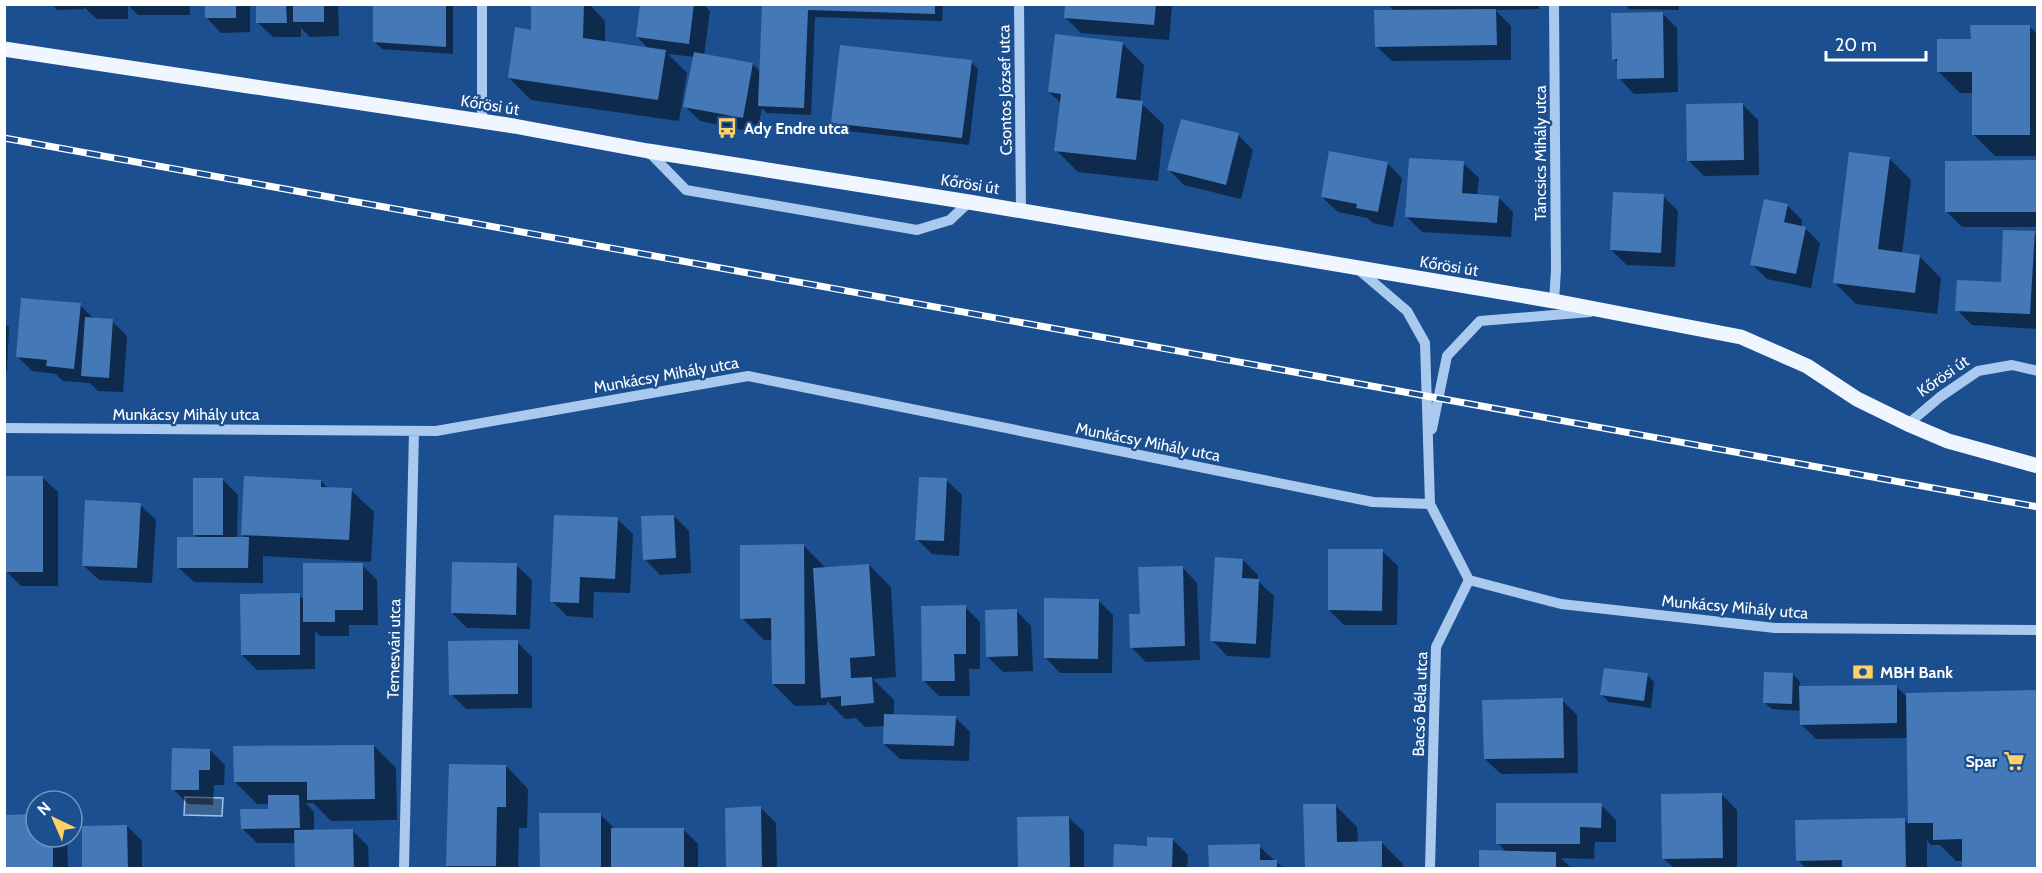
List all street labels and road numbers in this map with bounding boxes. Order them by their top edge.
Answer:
street label: Csontos József utca [994,24,1016,156]
street label: Táncsics Mihály utca [1531,85,1550,221]
street label: Kőrösi út [459,91,521,119]
street label: Kőrösi út [939,170,1001,198]
street label: Kőrösi út [1418,252,1480,280]
street label: Kőrösi út [1913,351,1973,401]
street label: Munkácsy Mihály utca [592,353,740,397]
street label: Munkácsy Mihály utca [112,405,260,424]
street label: Munkácsy Mihály utca [1074,419,1222,465]
street label: Munkácsy Mihály utca [1661,591,1809,623]
street label: Temesvári utca [384,598,404,699]
street label: Bacsó Béla utca [1409,651,1431,757]

